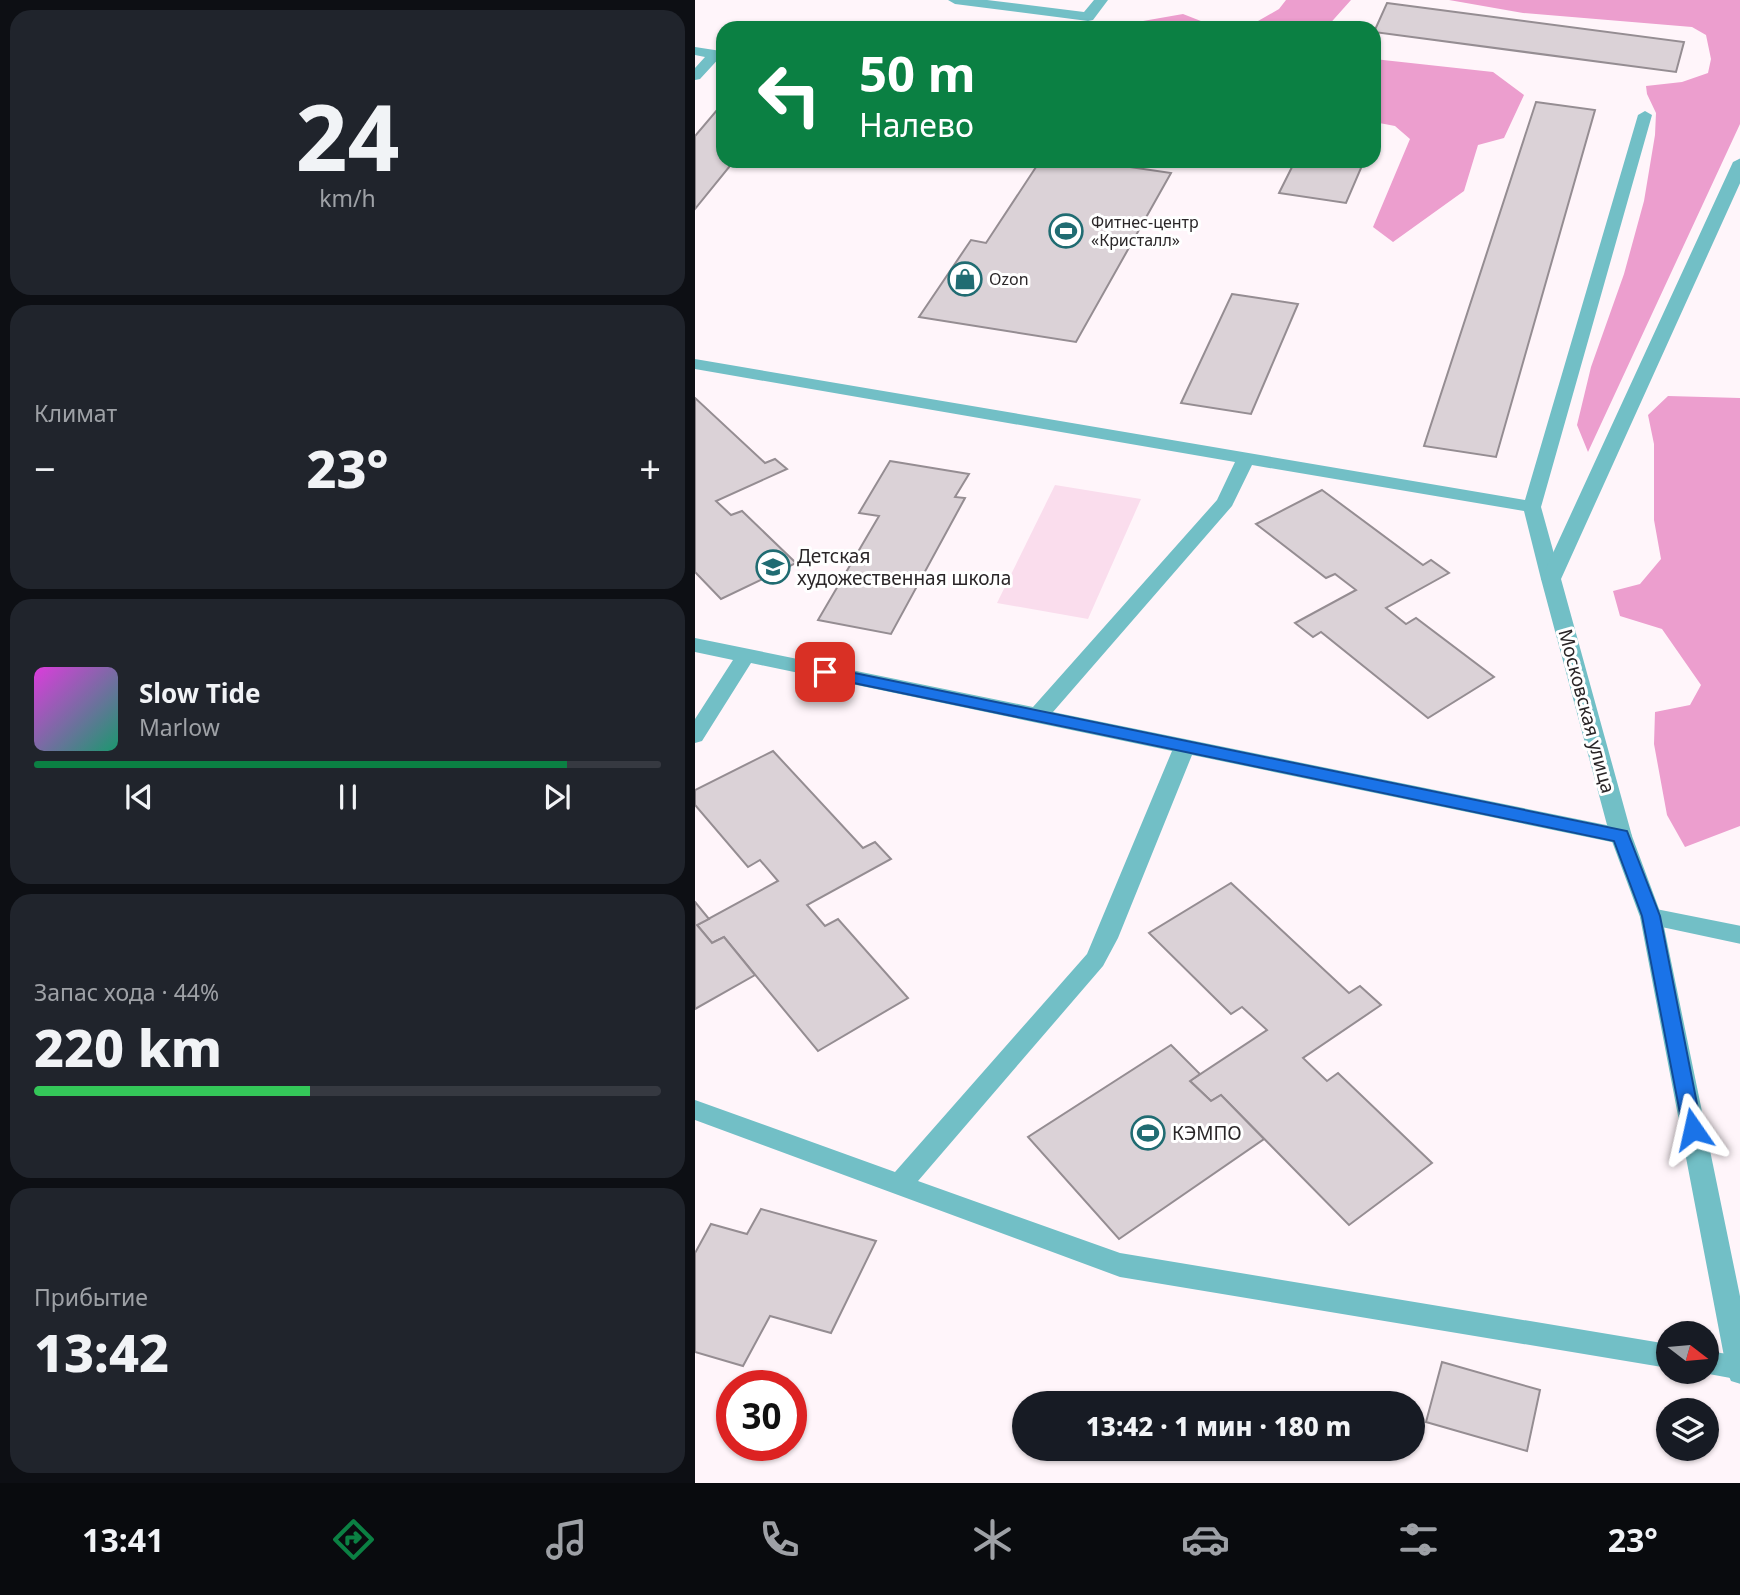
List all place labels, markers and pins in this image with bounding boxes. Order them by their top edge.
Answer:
place label: Фитнес-центр «Кристалл» [1091,211,1199,251]
sports icon: Фитнес-центр «Кристалл» [1047,212,1085,250]
shop icon: Ozon [946,260,984,298]
place label: Ozon [989,268,1029,290]
place label: Детская художественная школа [797,543,1011,591]
school or university icon: Детская художественная школа [754,548,792,586]
pin [795,642,855,702]
sports icon: КЭМПО [1129,1114,1167,1152]
place label: КЭМПО [1172,1120,1242,1146]

